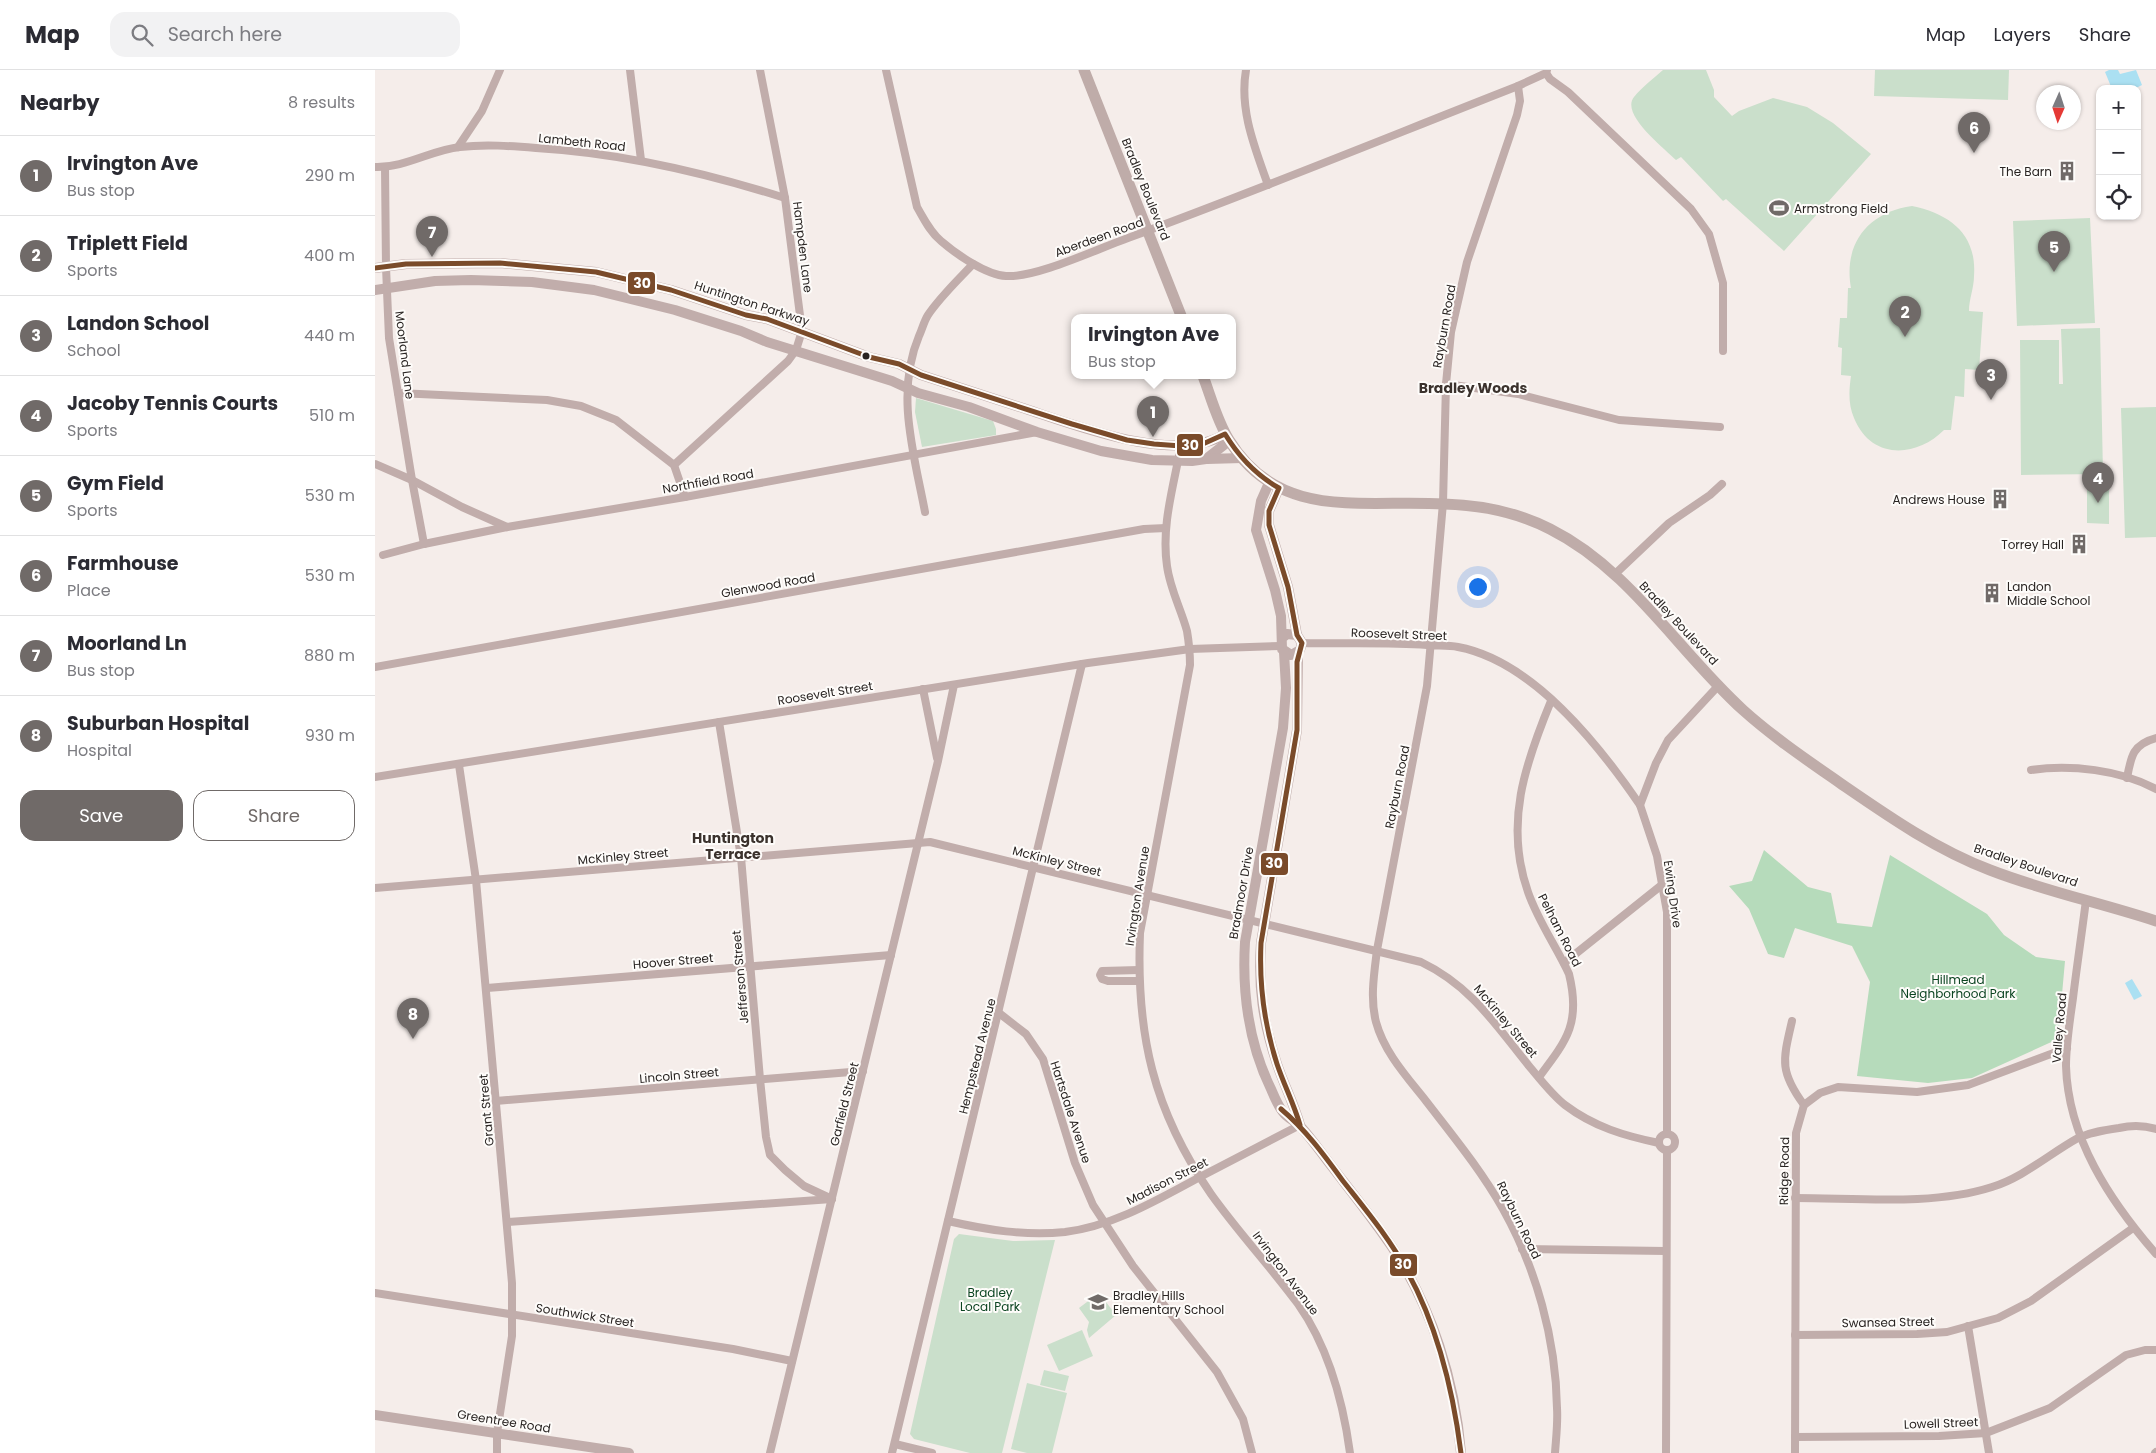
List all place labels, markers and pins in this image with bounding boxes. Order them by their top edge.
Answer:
pin: 6 [1958,112,1990,153]
building icon: The Barn [2056,160,2078,182]
place label: The Barn [2000,163,2052,180]
sports icon: Armstrong Field [1768,197,1790,219]
place label: Armstrong Field [1794,200,1888,217]
pin: 7 [416,216,448,257]
pin: 5 [2038,231,2070,272]
pin: 2 [1889,296,1921,337]
unlabelled marker [861,351,871,361]
pin: 3 [1975,359,2007,400]
pin: 1 [1137,396,1169,437]
pin: 4 [2082,462,2114,503]
building icon: Andrews House [1989,488,2011,510]
place label: Andrews House [1893,491,1985,508]
building icon: Torrey Hall [2068,533,2090,555]
place label: Torrey Hall [2001,536,2064,553]
place label: Landon Middle School [2007,578,2090,609]
building icon: Landon Middle School [1981,582,2003,604]
pin: 8 [397,998,429,1039]
place label: Bradley Hills Elementary School [1113,1287,1224,1318]
school or university icon: Bradley Hills Elementary School [1087,1291,1109,1313]

